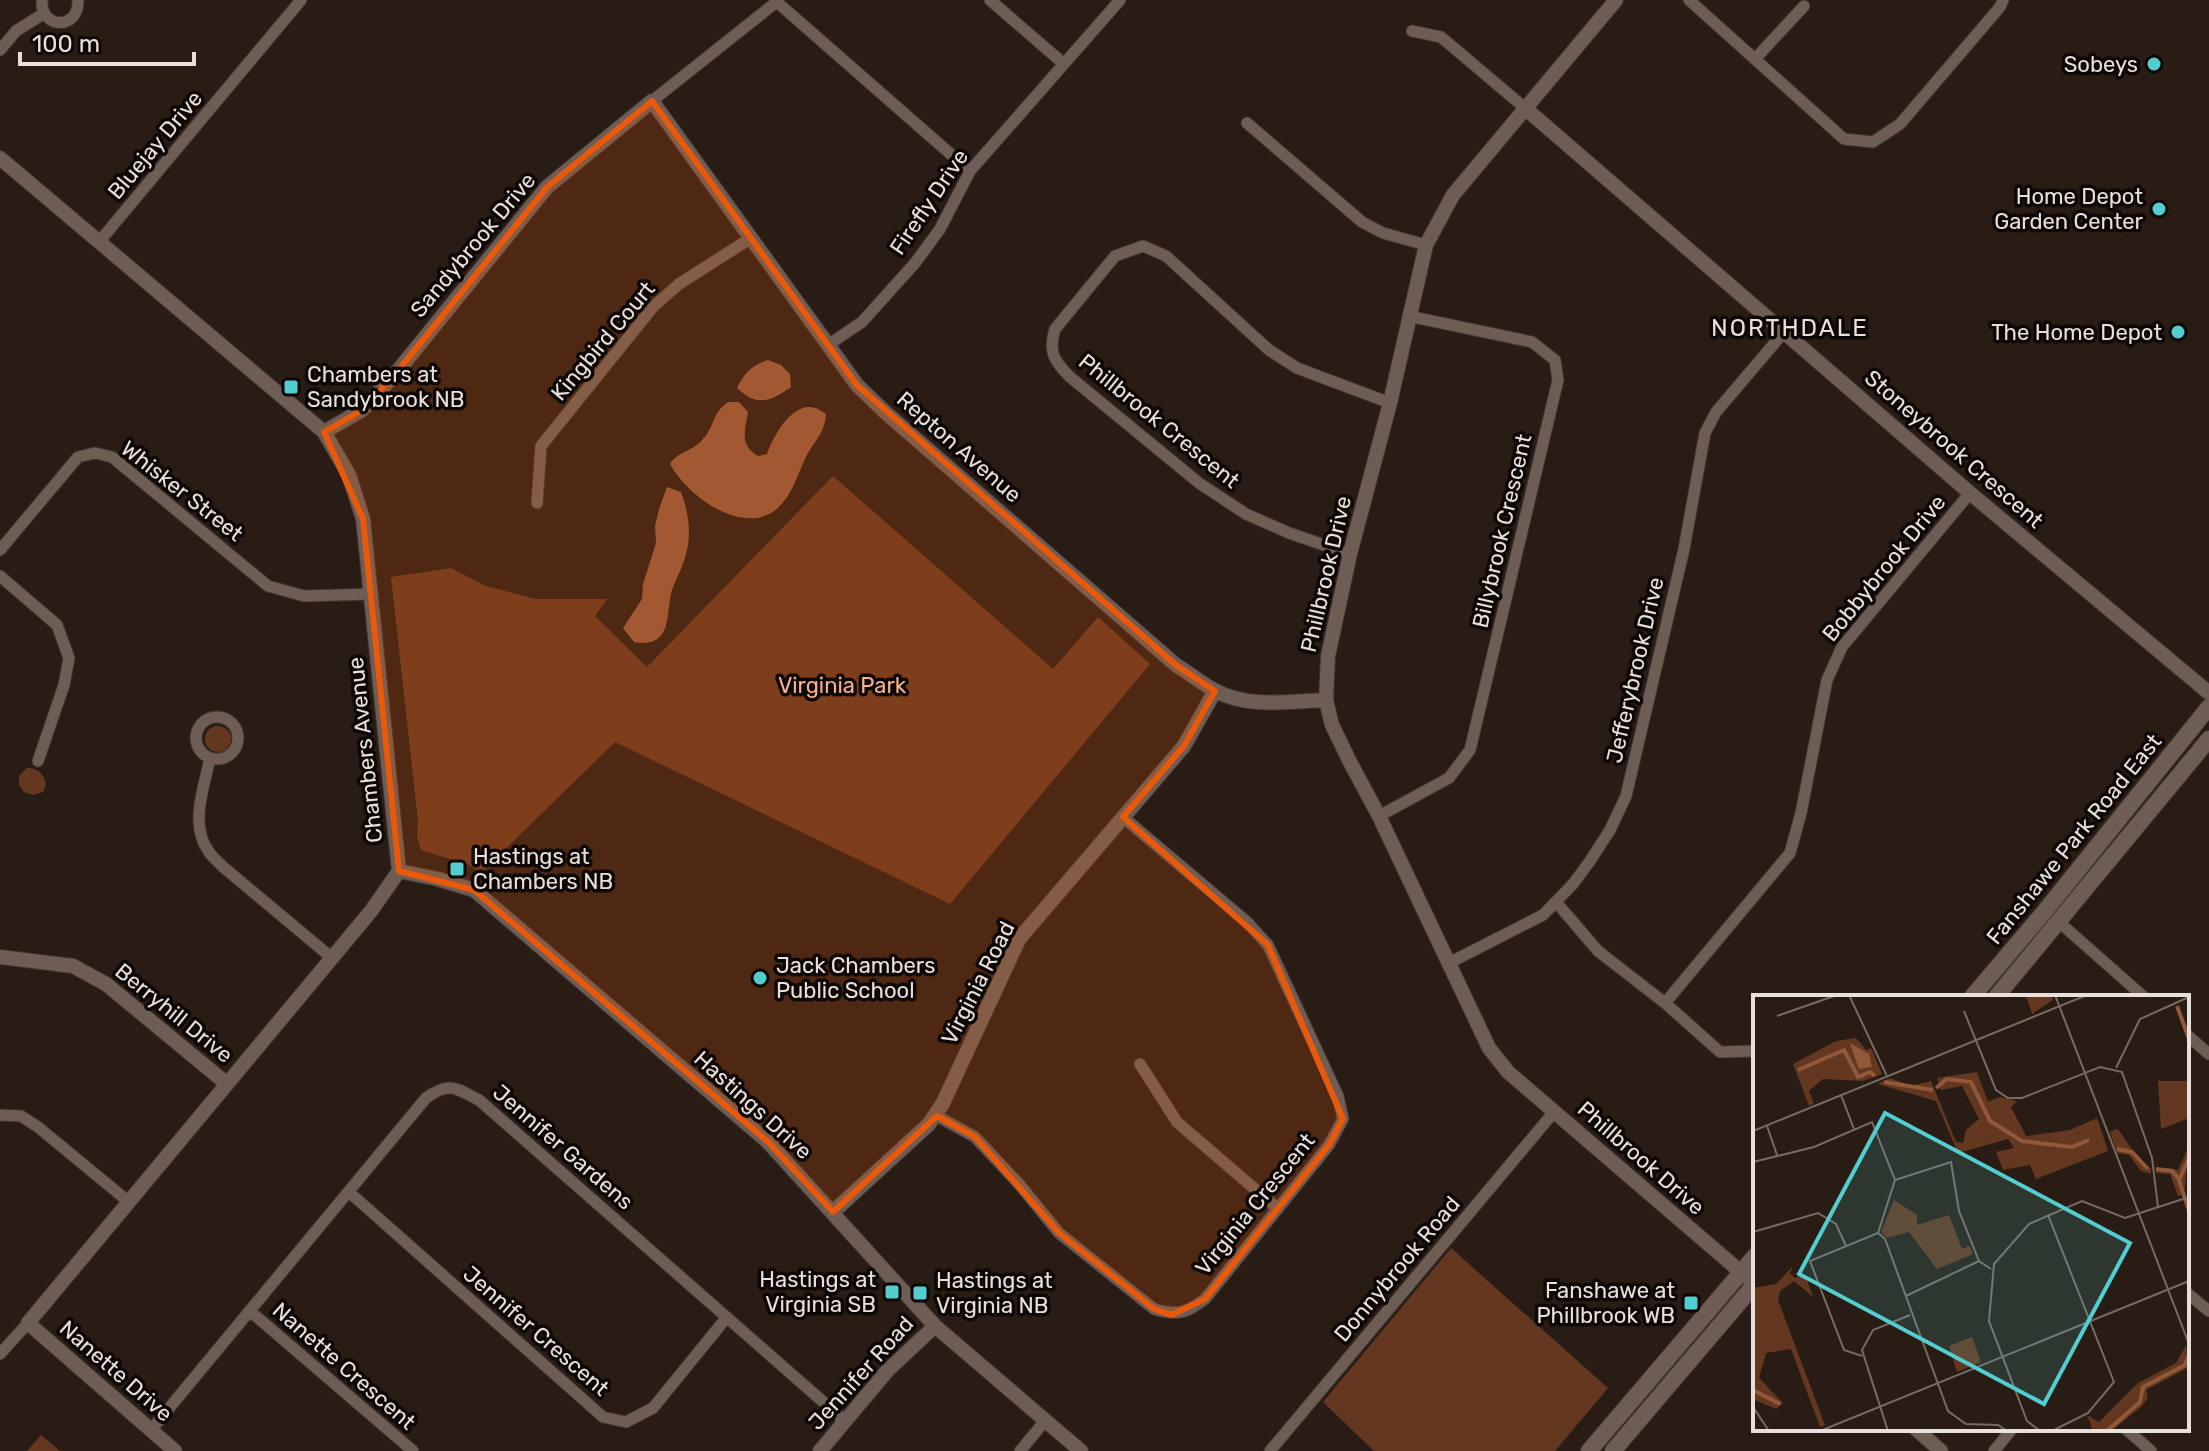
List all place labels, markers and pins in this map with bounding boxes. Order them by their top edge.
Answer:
place label: Sobeys [2064,51,2138,78]
marker: Sobeys [2145,55,2163,73]
place label: Home Depot Garden Center [1994,183,2144,235]
marker: Home Depot Garden Center [2150,200,2168,218]
place label: The Home Depot [1991,319,2162,346]
marker: The Home Depot [2169,323,2187,341]
place label: Chambers at Sandybrook NB [307,361,464,413]
marker: Chambers at Sandybrook NB [282,378,300,396]
place label: Hastings at Chambers NB [473,843,613,895]
marker: Hastings at Chambers NB [448,860,466,878]
place label: Jack Chambers Public School [776,952,935,1004]
marker: Jack Chambers Public School [751,969,769,987]
place label: Hastings at Virginia SB [759,1266,876,1318]
place label: Hastings at Virginia NB [936,1267,1053,1319]
place label: Fanshawe at Phillbrook WB [1536,1277,1675,1329]
marker: Hastings at Virginia SB [883,1283,901,1301]
marker: Hastings at Virginia NB [911,1284,929,1302]
marker: Fanshawe at Phillbrook WB [1682,1294,1700,1312]

